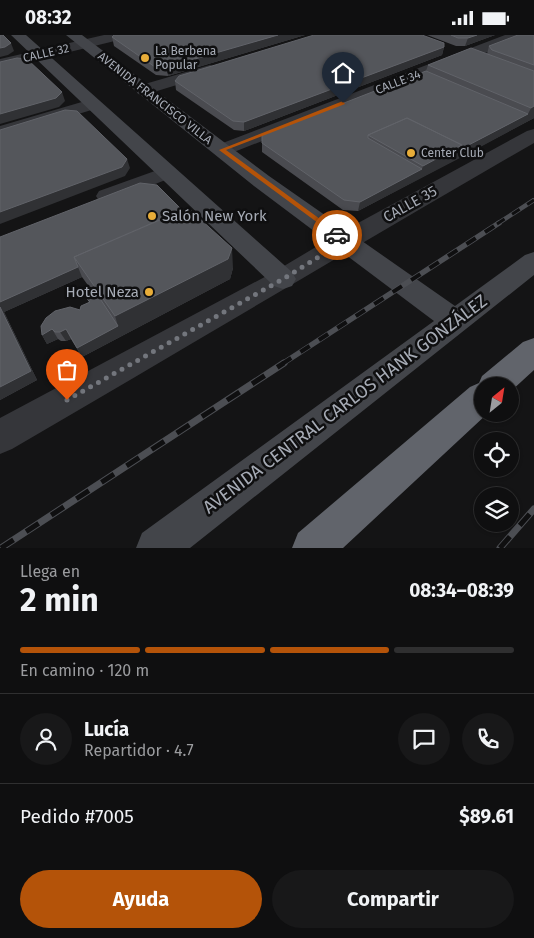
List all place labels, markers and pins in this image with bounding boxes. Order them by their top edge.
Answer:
place label: La Berbena Popular [155,44,216,72]
marker: La Berbena Popular [139,52,151,64]
pin [322,52,364,103]
place label: Center Club [421,146,484,160]
marker: Center Club [405,147,417,159]
place label: Salón New York [162,207,267,225]
marker: Salón New York [146,210,158,222]
place label: Hotel Neza [65,283,139,301]
marker: Hotel Neza [143,286,155,298]
pin [46,349,88,400]

